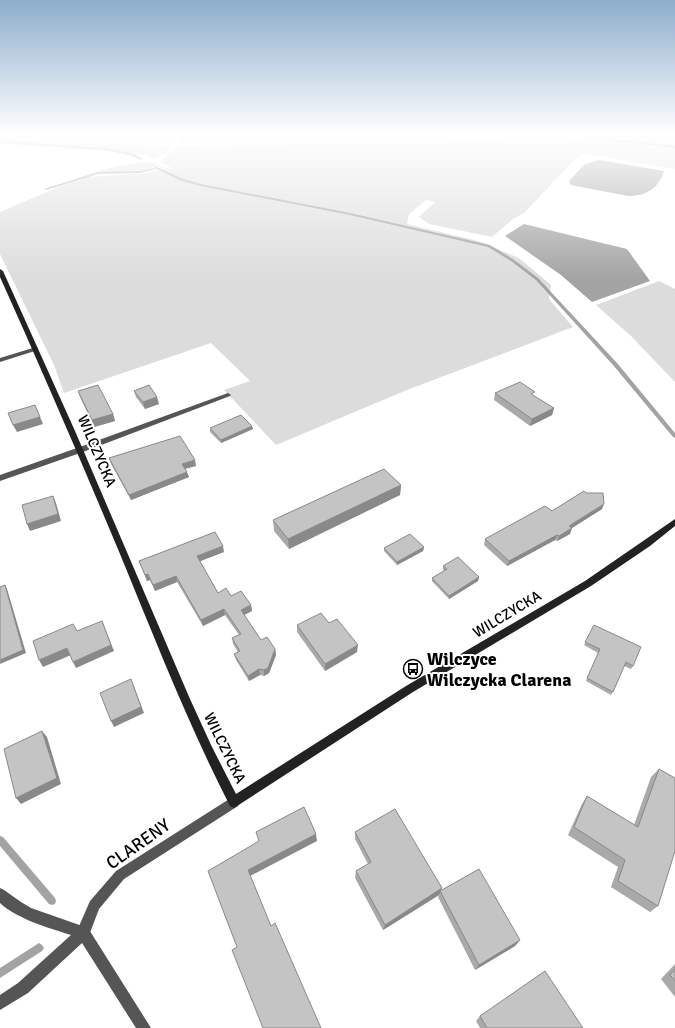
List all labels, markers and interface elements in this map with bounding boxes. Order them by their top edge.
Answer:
street label: WILCZYCKA [74,412,120,490]
street label: WILCZYCKA [470,587,544,641]
place label: Wilczyce Wilczycka Clarena [427,648,571,691]
bus stop icon: Wilczyce Wilczycka Clarena [402,658,424,680]
street label: WILCZYCKA [200,710,250,786]
street label: CLARENY [102,814,174,874]

